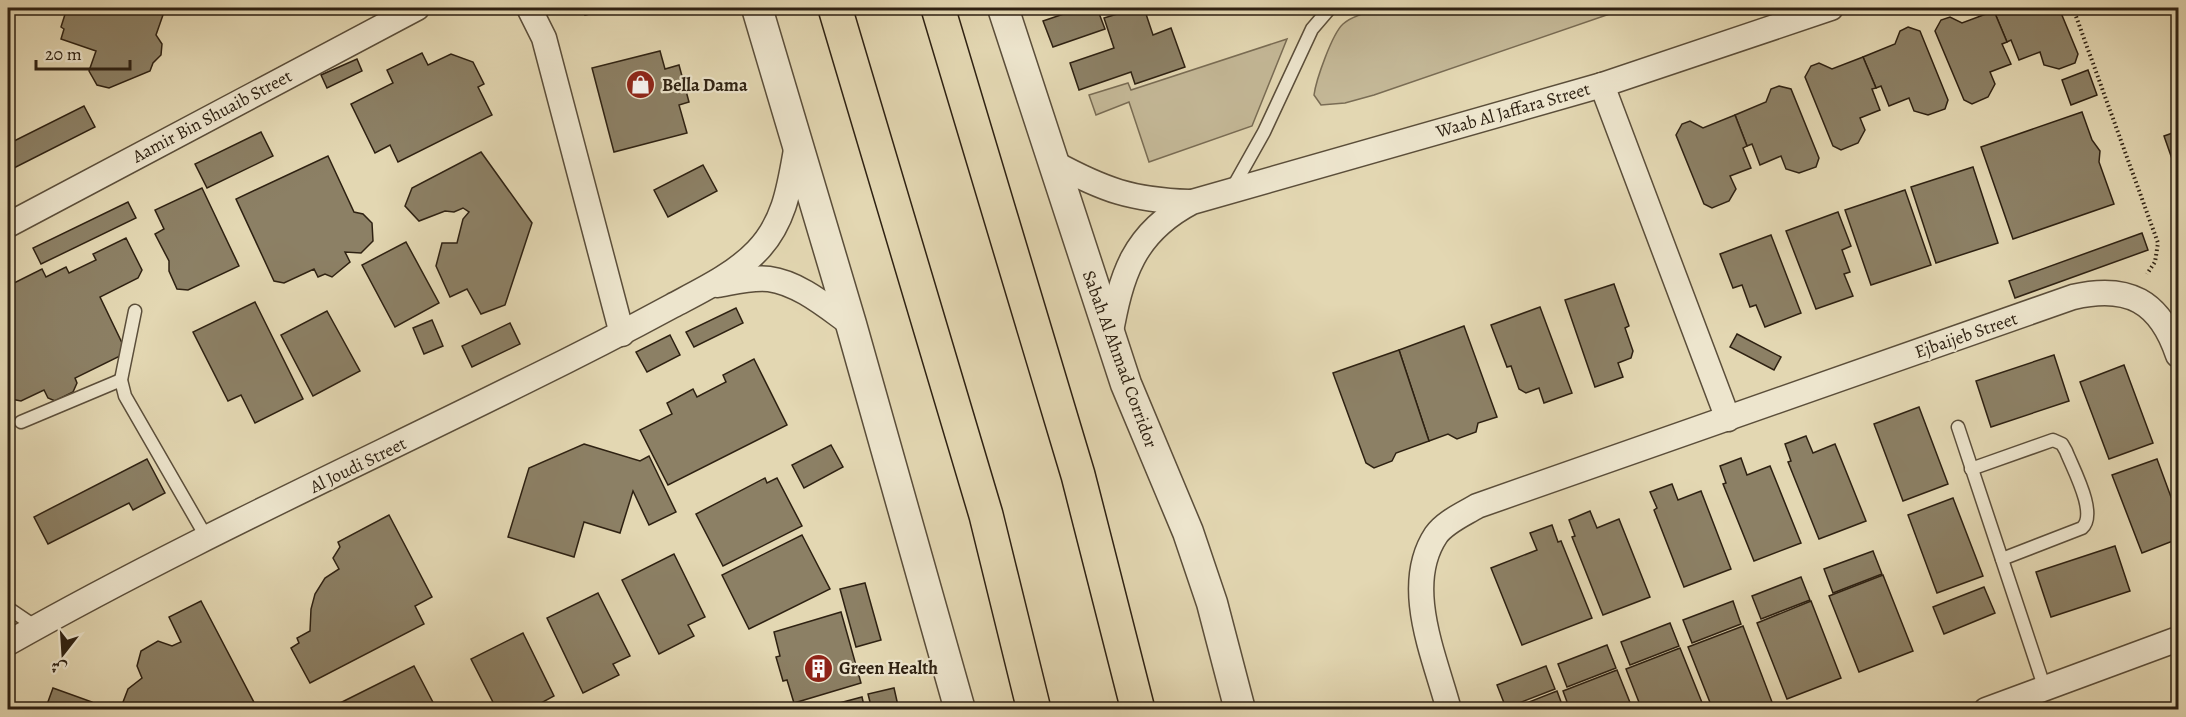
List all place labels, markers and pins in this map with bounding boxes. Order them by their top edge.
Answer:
shop icon: Bella Dama [625,69,657,101]
place label: Bella Dama [662,73,748,97]
building icon: Green Health [802,652,834,684]
place label: Green Health [839,656,938,680]

